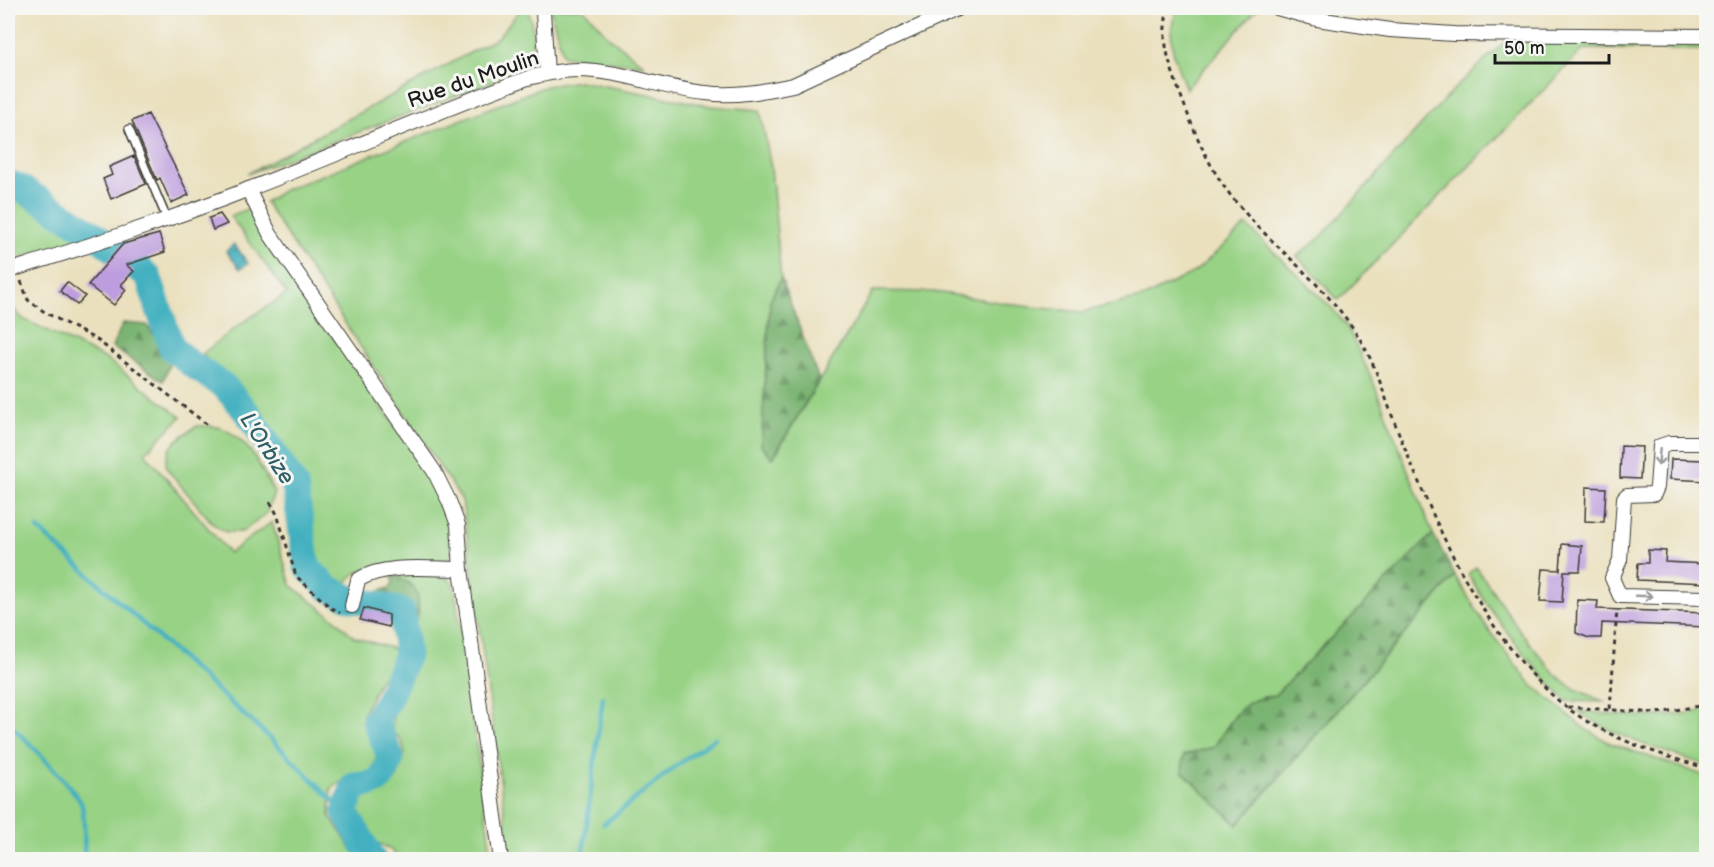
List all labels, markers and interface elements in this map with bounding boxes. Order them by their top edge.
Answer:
scale bar [1495,27,1609,65]
text: 50 m [1504,38,1545,59]
street label: Rue du Moulin [404,45,542,114]
water label: L'Orbize [234,408,300,490]
one-way arrow [1653,446,1664,466]
one-way arrow [1633,591,1653,602]

